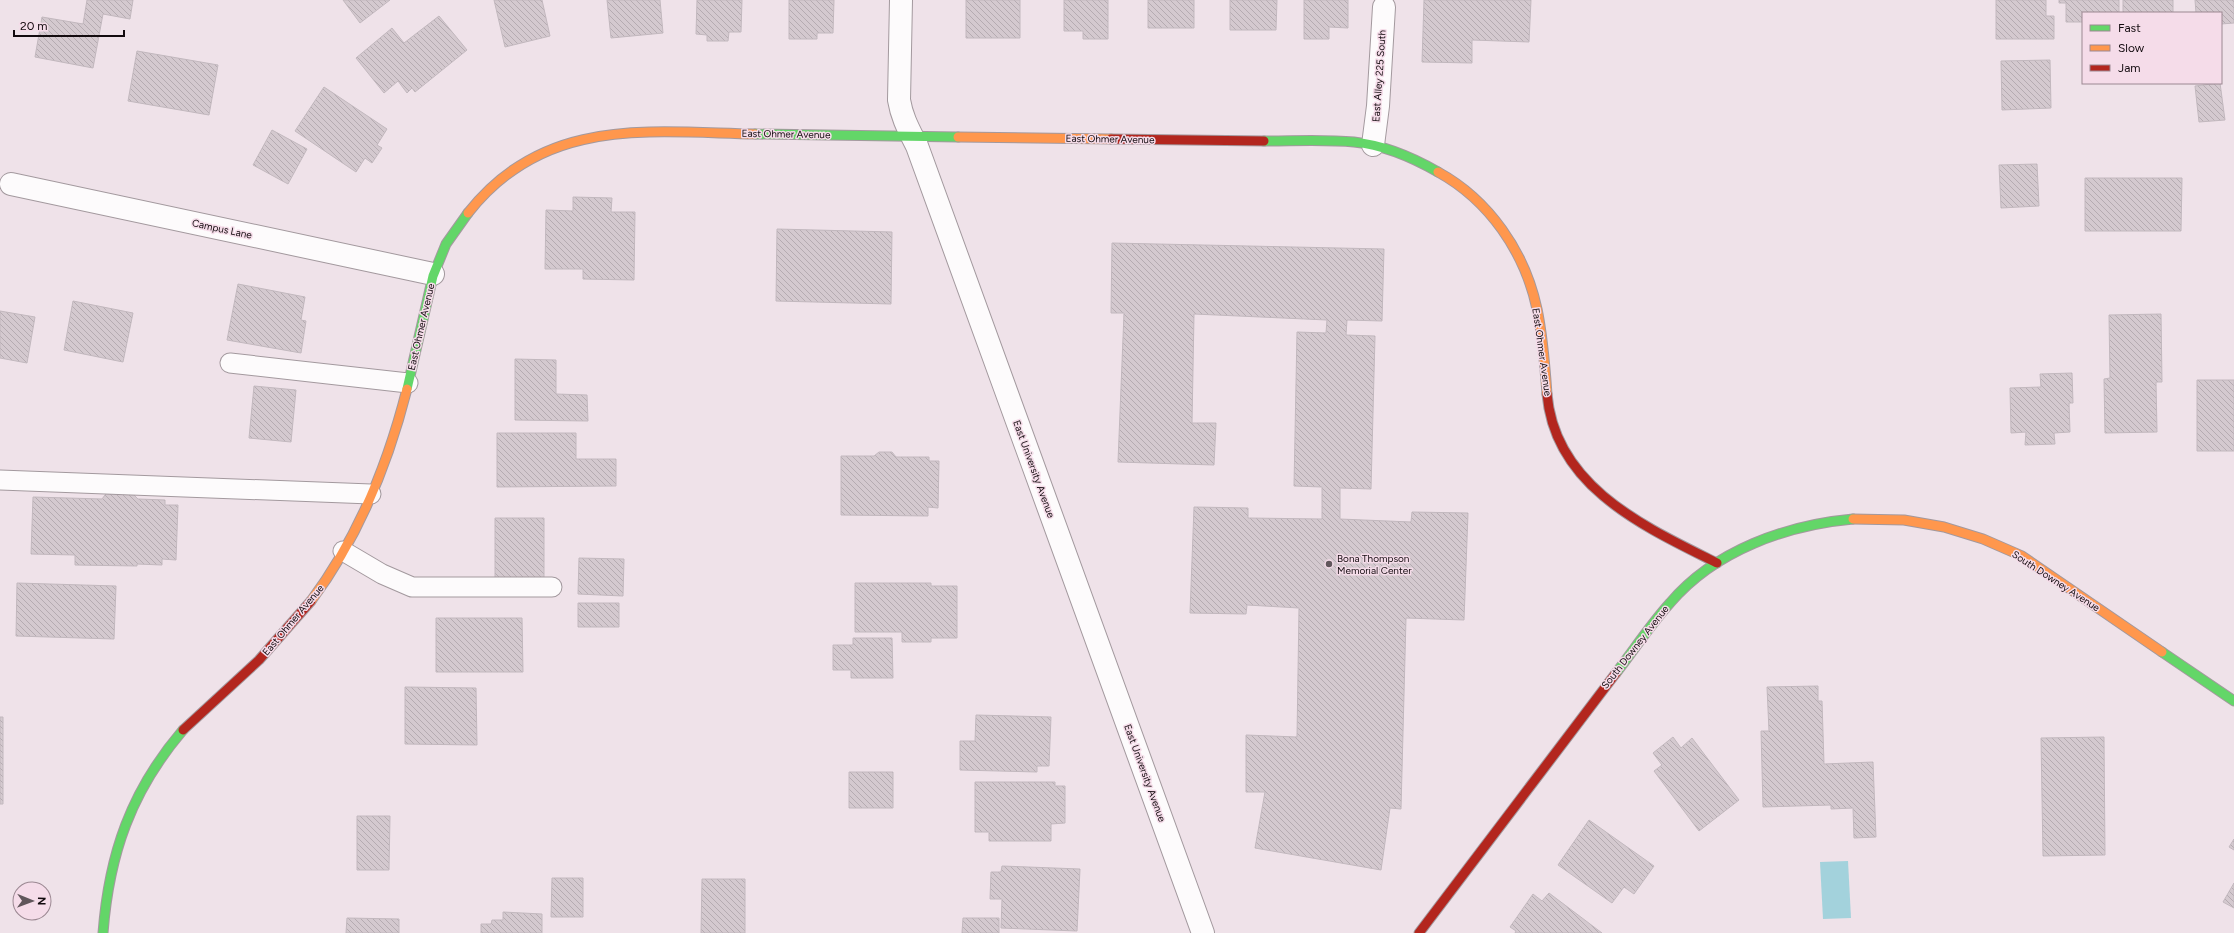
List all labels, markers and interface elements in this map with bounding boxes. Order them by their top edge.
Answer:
scale bar [14,12,124,38]
legend [2082,12,2222,84]
text: 20 m [20,19,48,33]
text: Fast [2118,21,2141,35]
street label: East Alley 225 South [1369,29,1389,123]
text: Slow [2118,41,2145,55]
text: Jam [2118,61,2141,75]
street label: East Ohmer Avenue [741,127,831,141]
street label: East Ohmer Avenue [1065,132,1155,146]
street label: Campus Lane [191,216,254,242]
street label: East Ohmer Avenue [405,282,437,372]
street label: East Ohmer Avenue [1529,307,1555,397]
street label: East University Avenue [1010,418,1058,520]
street label: South Downey Avenue [2010,548,2103,615]
place label: Bona Thompson Memorial Center [1337,552,1412,577]
marker: Bona Thompson Memorial Center [1324,559,1334,569]
street label: East Ohmer Avenue [259,581,327,658]
street label: South Downey Avenue [1598,602,1672,691]
street label: East University Avenue [1121,722,1169,824]
north arrow [12,881,52,921]
text: N [35,897,48,906]

